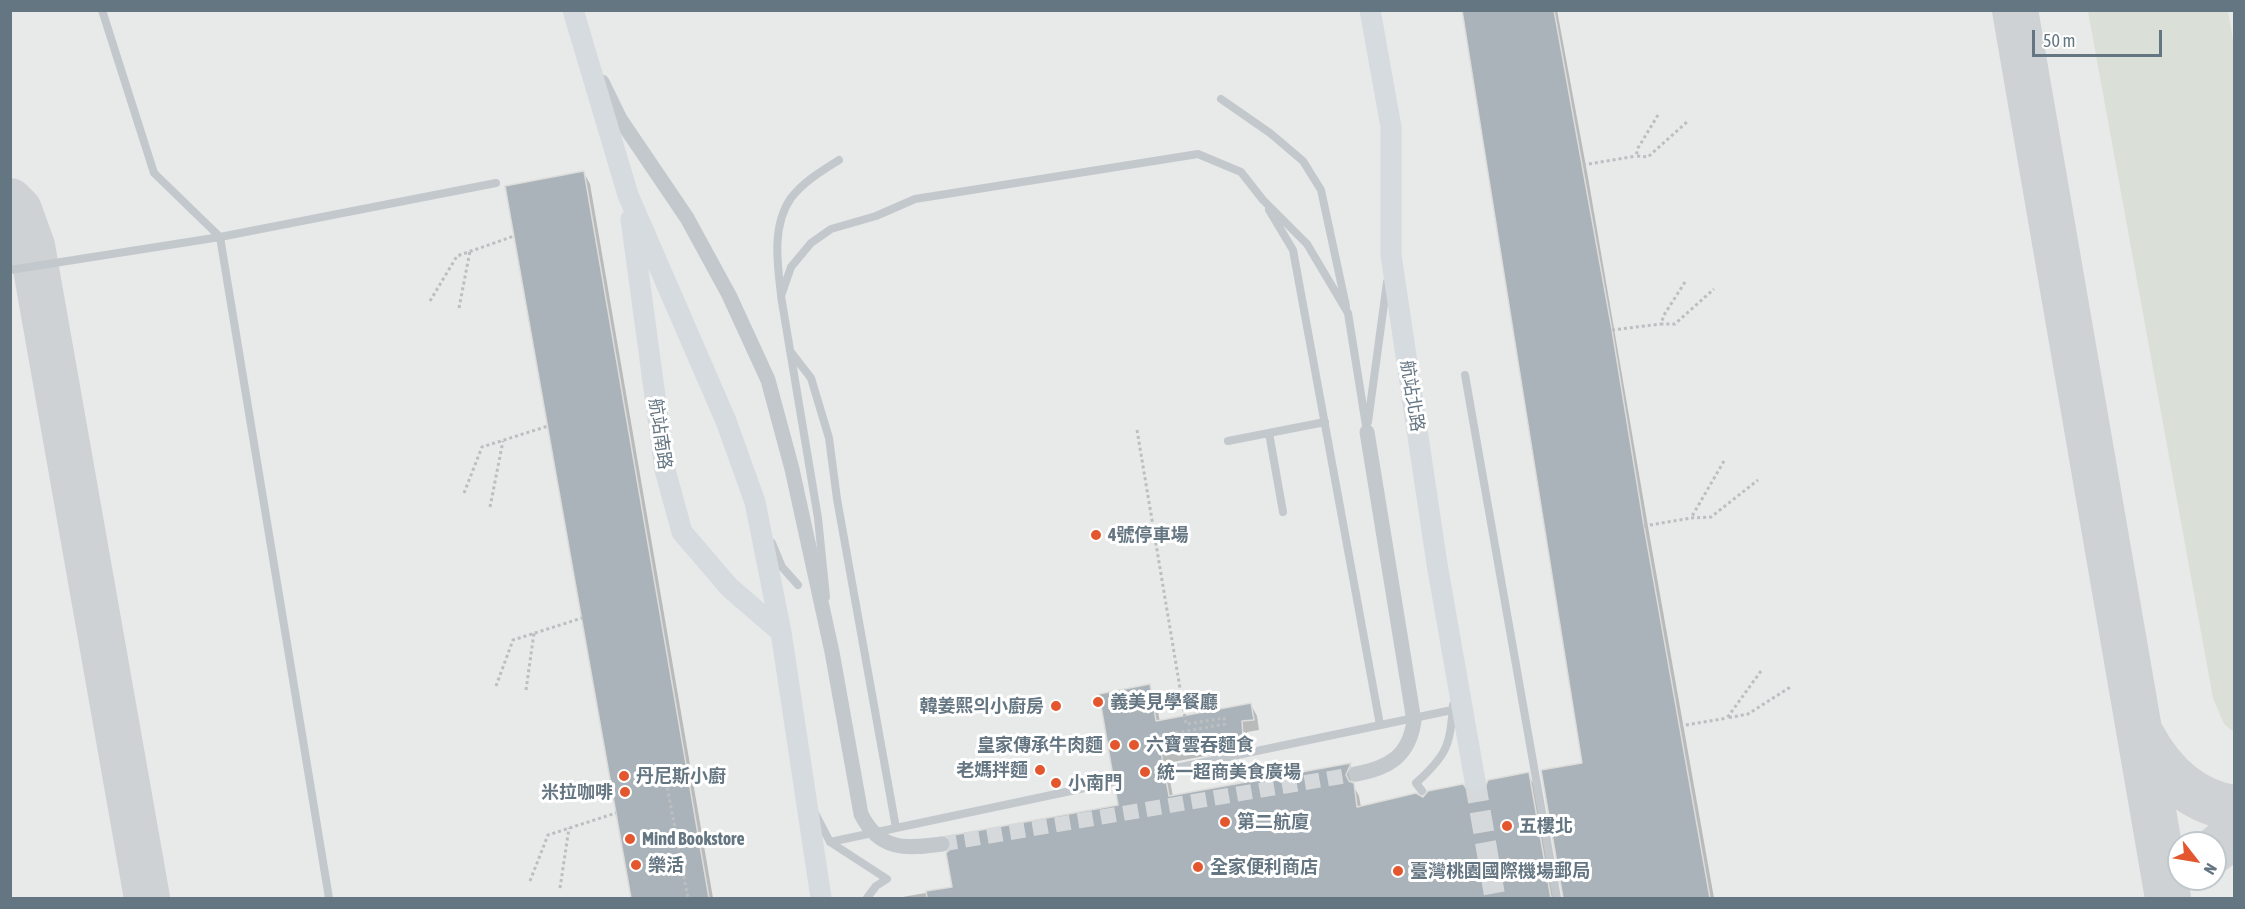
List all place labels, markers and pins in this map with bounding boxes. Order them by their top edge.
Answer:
place label: 4號停車場 [1108,524,1188,546]
marker: 4號停車場 [1089,528,1103,542]
place label: 義美見學餐廳 [1110,691,1218,713]
place label: 韓姜熙의小廚房 [919,695,1044,717]
marker: 義美見學餐廳 [1091,695,1105,709]
marker: 韓姜熙의小廚房 [1049,699,1063,713]
place label: 皇家傳承牛肉麵 [977,734,1103,756]
place label: 六寶雲吞麵食 [1146,734,1254,756]
marker: 皇家傳承牛肉麵 [1108,738,1122,752]
marker: 六寶雲吞麵食 [1127,738,1141,752]
place label: 老媽拌麵 [956,759,1028,781]
place label: 統一超商美食廣場 [1157,761,1301,783]
marker: 老媽拌麵 [1033,763,1047,777]
place label: 丹尼斯小廚 [636,765,726,787]
marker: 統一超商美食廣場 [1138,765,1152,779]
marker: 丹尼斯小廚 [617,769,631,783]
place label: 小南門 [1068,772,1122,794]
marker: 小南門 [1049,776,1063,790]
place label: 米拉咖啡 [541,781,613,803]
marker: 米拉咖啡 [618,785,632,799]
place label: 第二航廈 [1237,811,1309,833]
marker: 第二航廈 [1218,815,1232,829]
place label: 五樓北 [1519,815,1573,837]
marker: 五樓北 [1500,819,1514,833]
place label: Mind Bookstore [642,828,745,850]
marker: Mind Bookstore [623,832,637,846]
place label: 樂活 [648,854,684,876]
place label: 全家便利商店 [1210,856,1318,878]
marker: 樂活 [629,858,643,872]
marker: 全家便利商店 [1191,860,1205,874]
place label: 臺灣桃園國際機場郵局 [1410,860,1590,882]
marker: 臺灣桃園國際機場郵局 [1391,864,1405,878]

